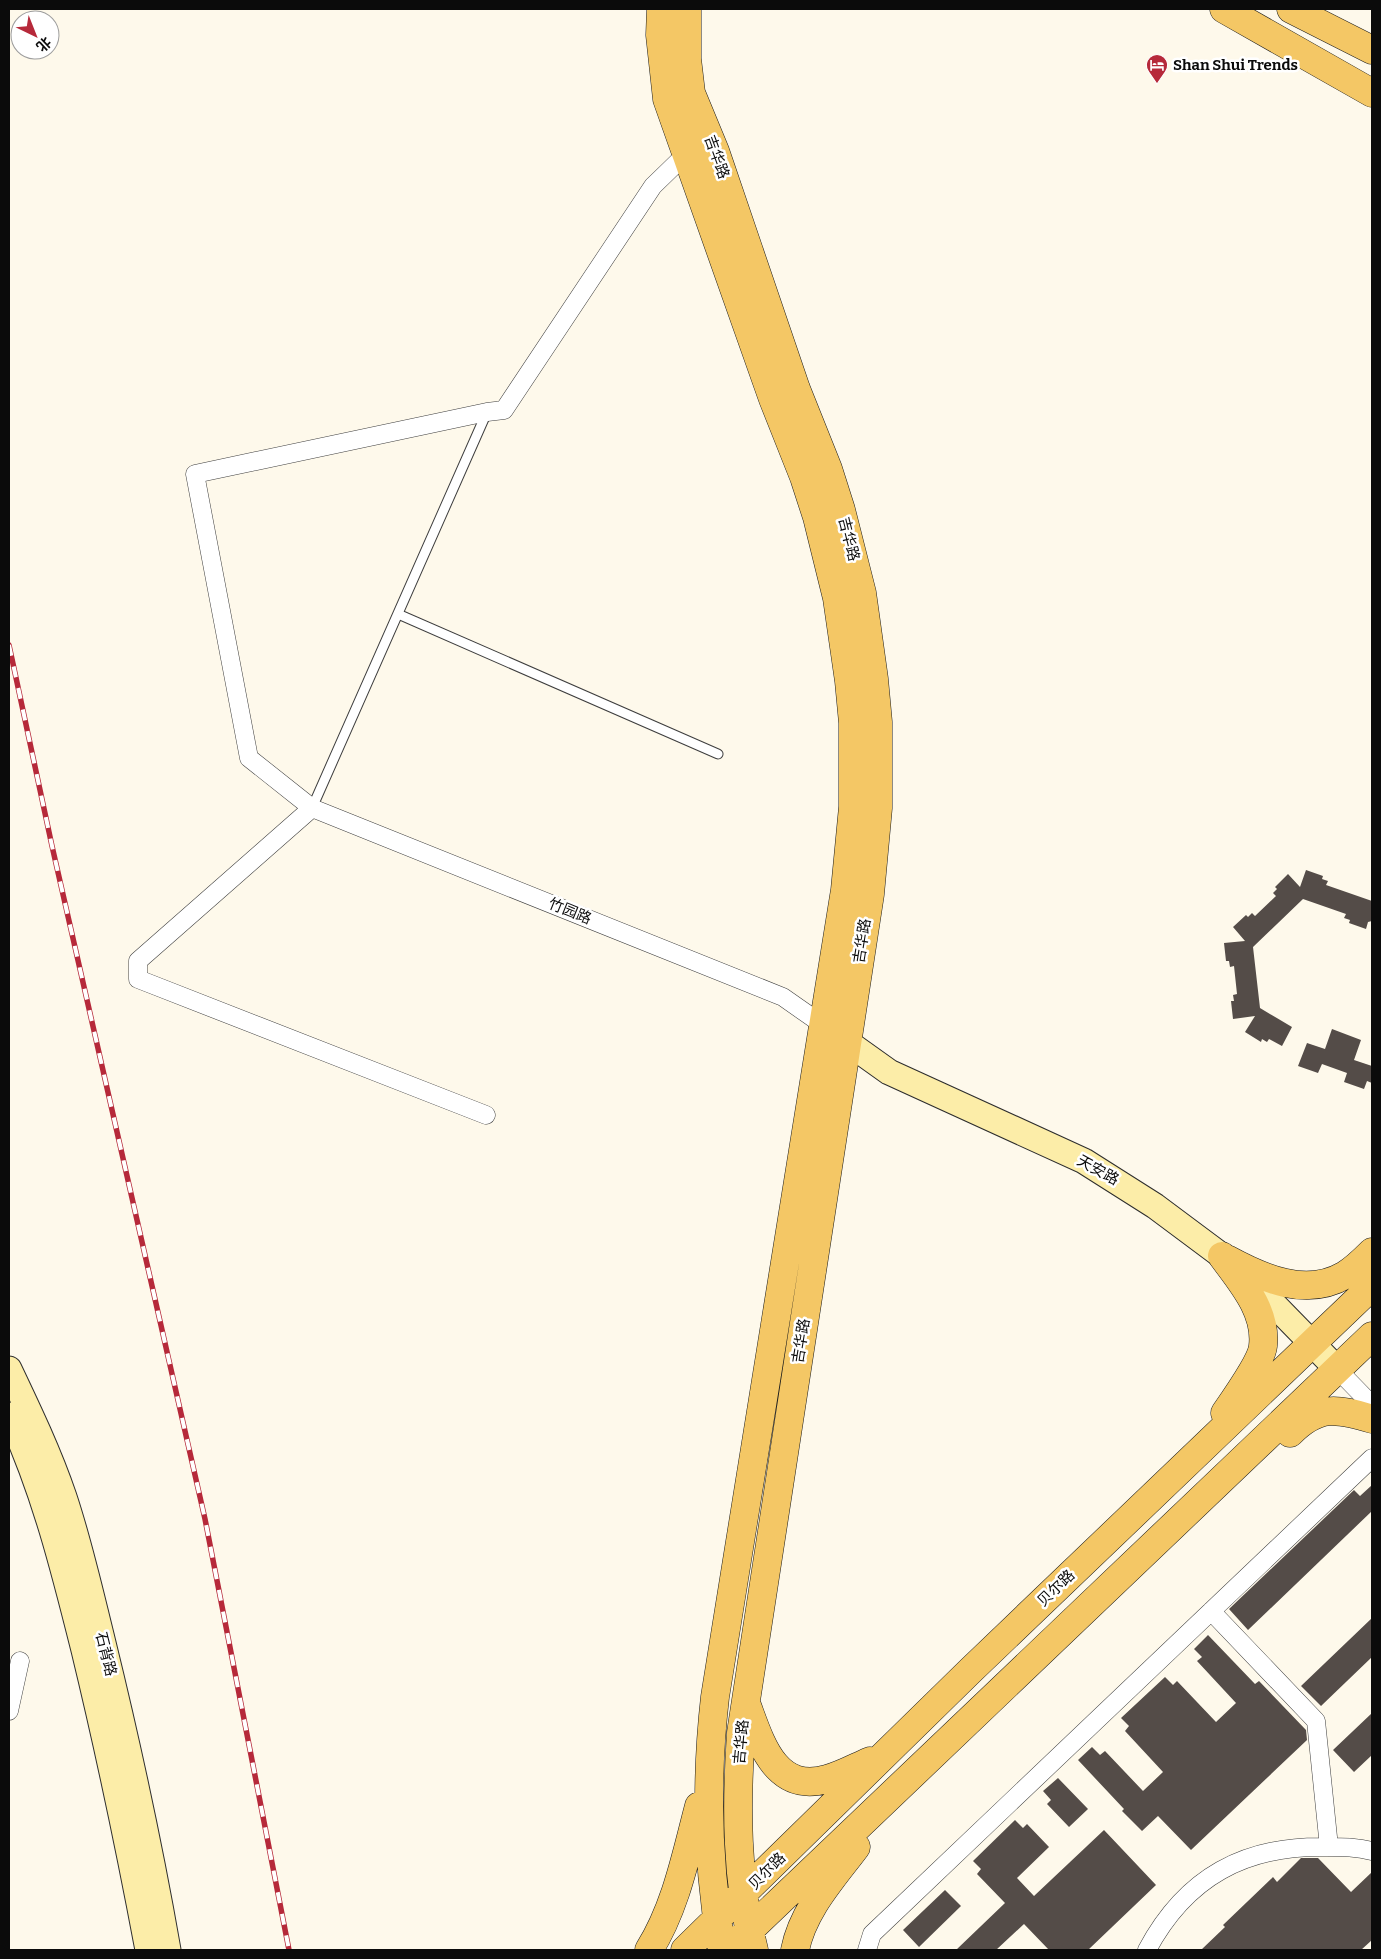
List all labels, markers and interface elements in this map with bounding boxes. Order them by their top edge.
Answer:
north arrow [10,10,60,60]
text: 北 [33,33,54,55]
hotel icon: Shan Shui Trends [1145,53,1169,84]
place label: Shan Shui Trends [1173,56,1298,74]
street label: 吉华路 [701,133,733,181]
street label: 吉华路 [835,515,863,563]
street label: 竹园路 [546,894,594,928]
street label: 吉华路 [850,917,874,965]
street label: 天安路 [1074,1151,1122,1189]
street label: 吉华路 [789,1317,813,1365]
street label: 贝尔路 [1034,1566,1078,1610]
street label: 石背路 [92,1630,120,1678]
street label: 吉华路 [730,1719,752,1765]
street label: 贝尔路 [745,1849,789,1893]

